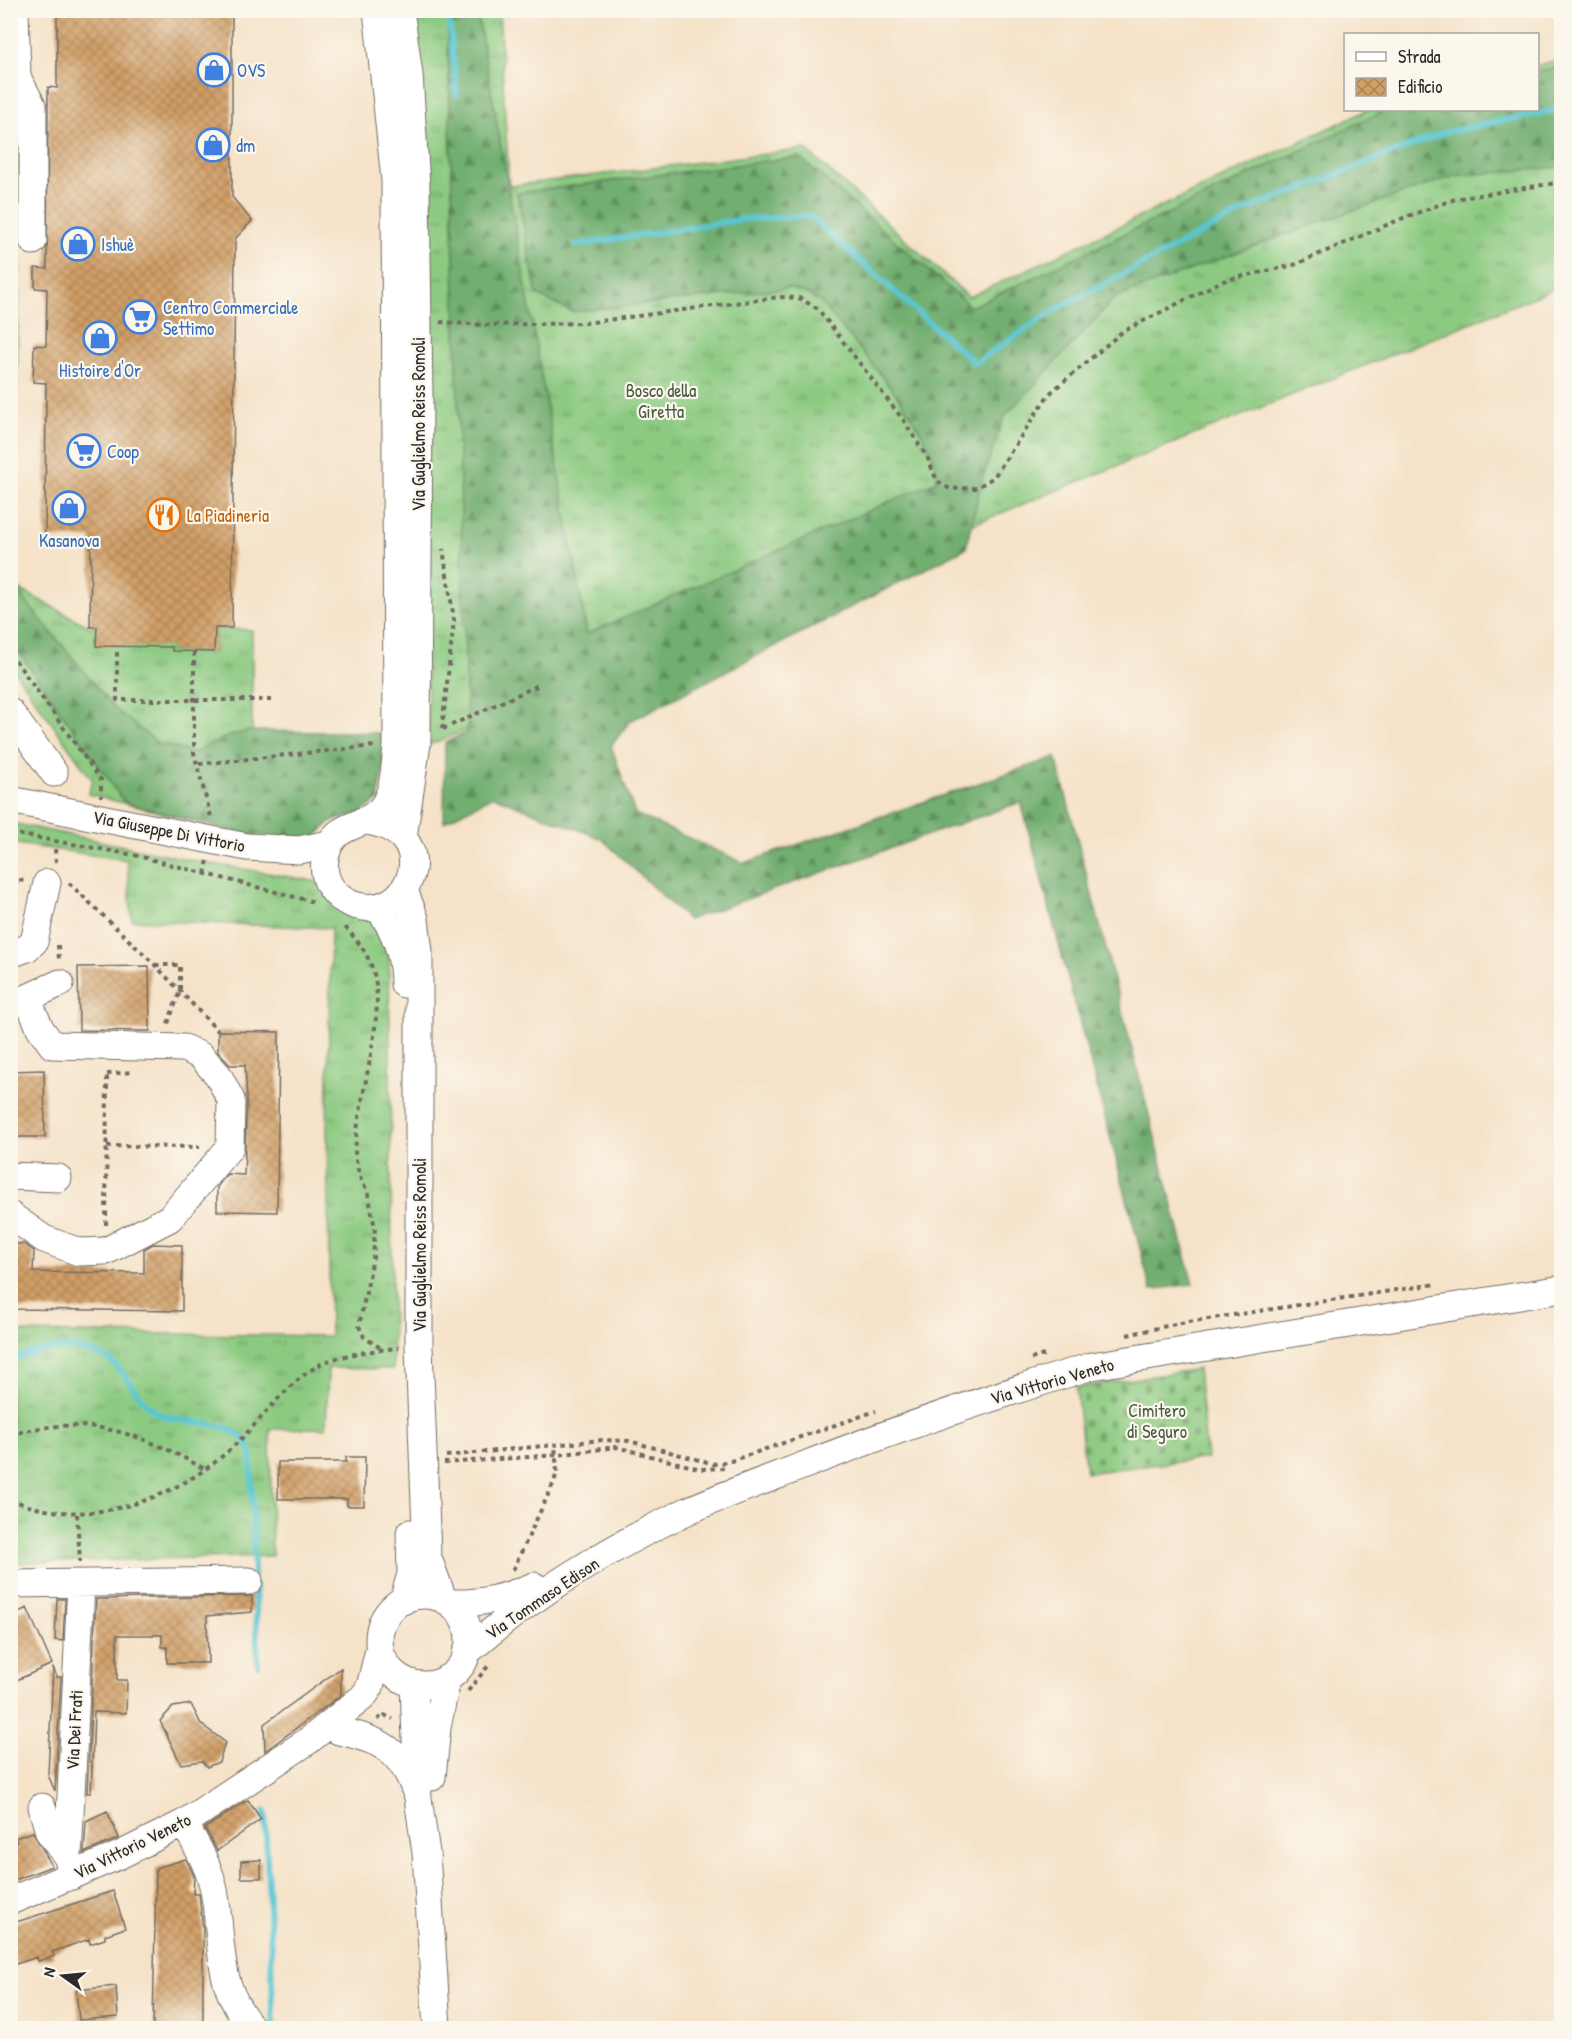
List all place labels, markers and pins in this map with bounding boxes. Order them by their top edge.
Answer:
shop icon: OVS [196,52,232,88]
place label: OVS [237,58,265,83]
shop icon: dm [195,127,231,163]
place label: dm [236,133,255,158]
shop icon: Ishuè [60,226,96,262]
place label: Ishuè [101,232,134,257]
place label: Centro Commerciale Settimo [163,295,298,341]
supermarket icon: Centro Commerciale Settimo [122,299,158,335]
shop icon: Histoire d'Or [82,320,118,356]
place label: Histoire d'Or [59,358,141,383]
supermarket icon: Coop [66,433,102,469]
place label: Coop [107,439,139,464]
shop icon: Kasanova [51,490,87,526]
restaurant icon: La Piadineria [146,497,182,533]
place label: La Piadineria [187,503,269,528]
place label: Kasanova [39,528,99,553]

